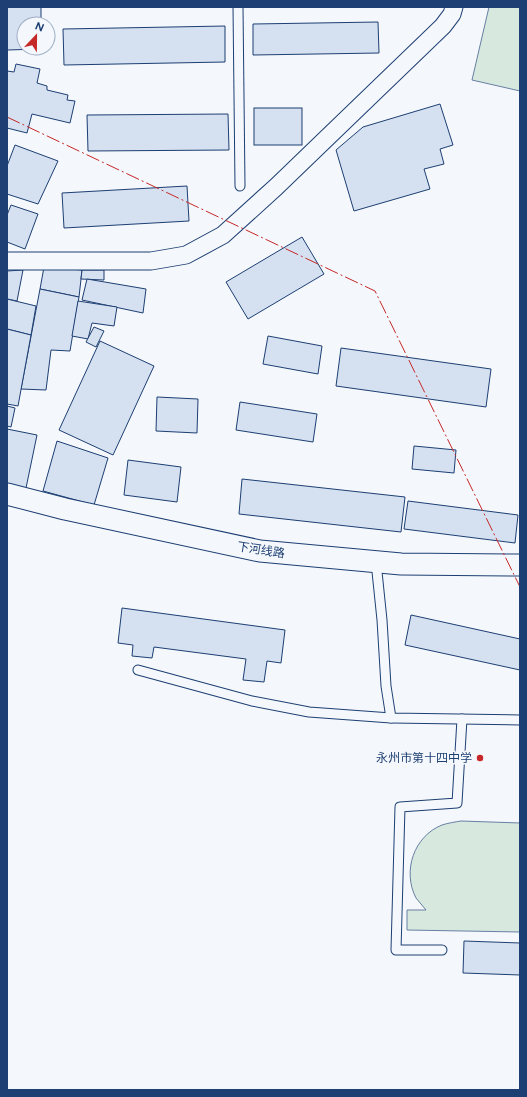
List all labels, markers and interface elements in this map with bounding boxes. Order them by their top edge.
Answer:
north arrow [16,16,56,56]
text: N [33,20,46,35]
street label: 下河线路 [236,539,286,561]
place label: 永州市第十四中学 [376,751,472,765]
marker: 永州市第十四中学 [475,753,485,763]

